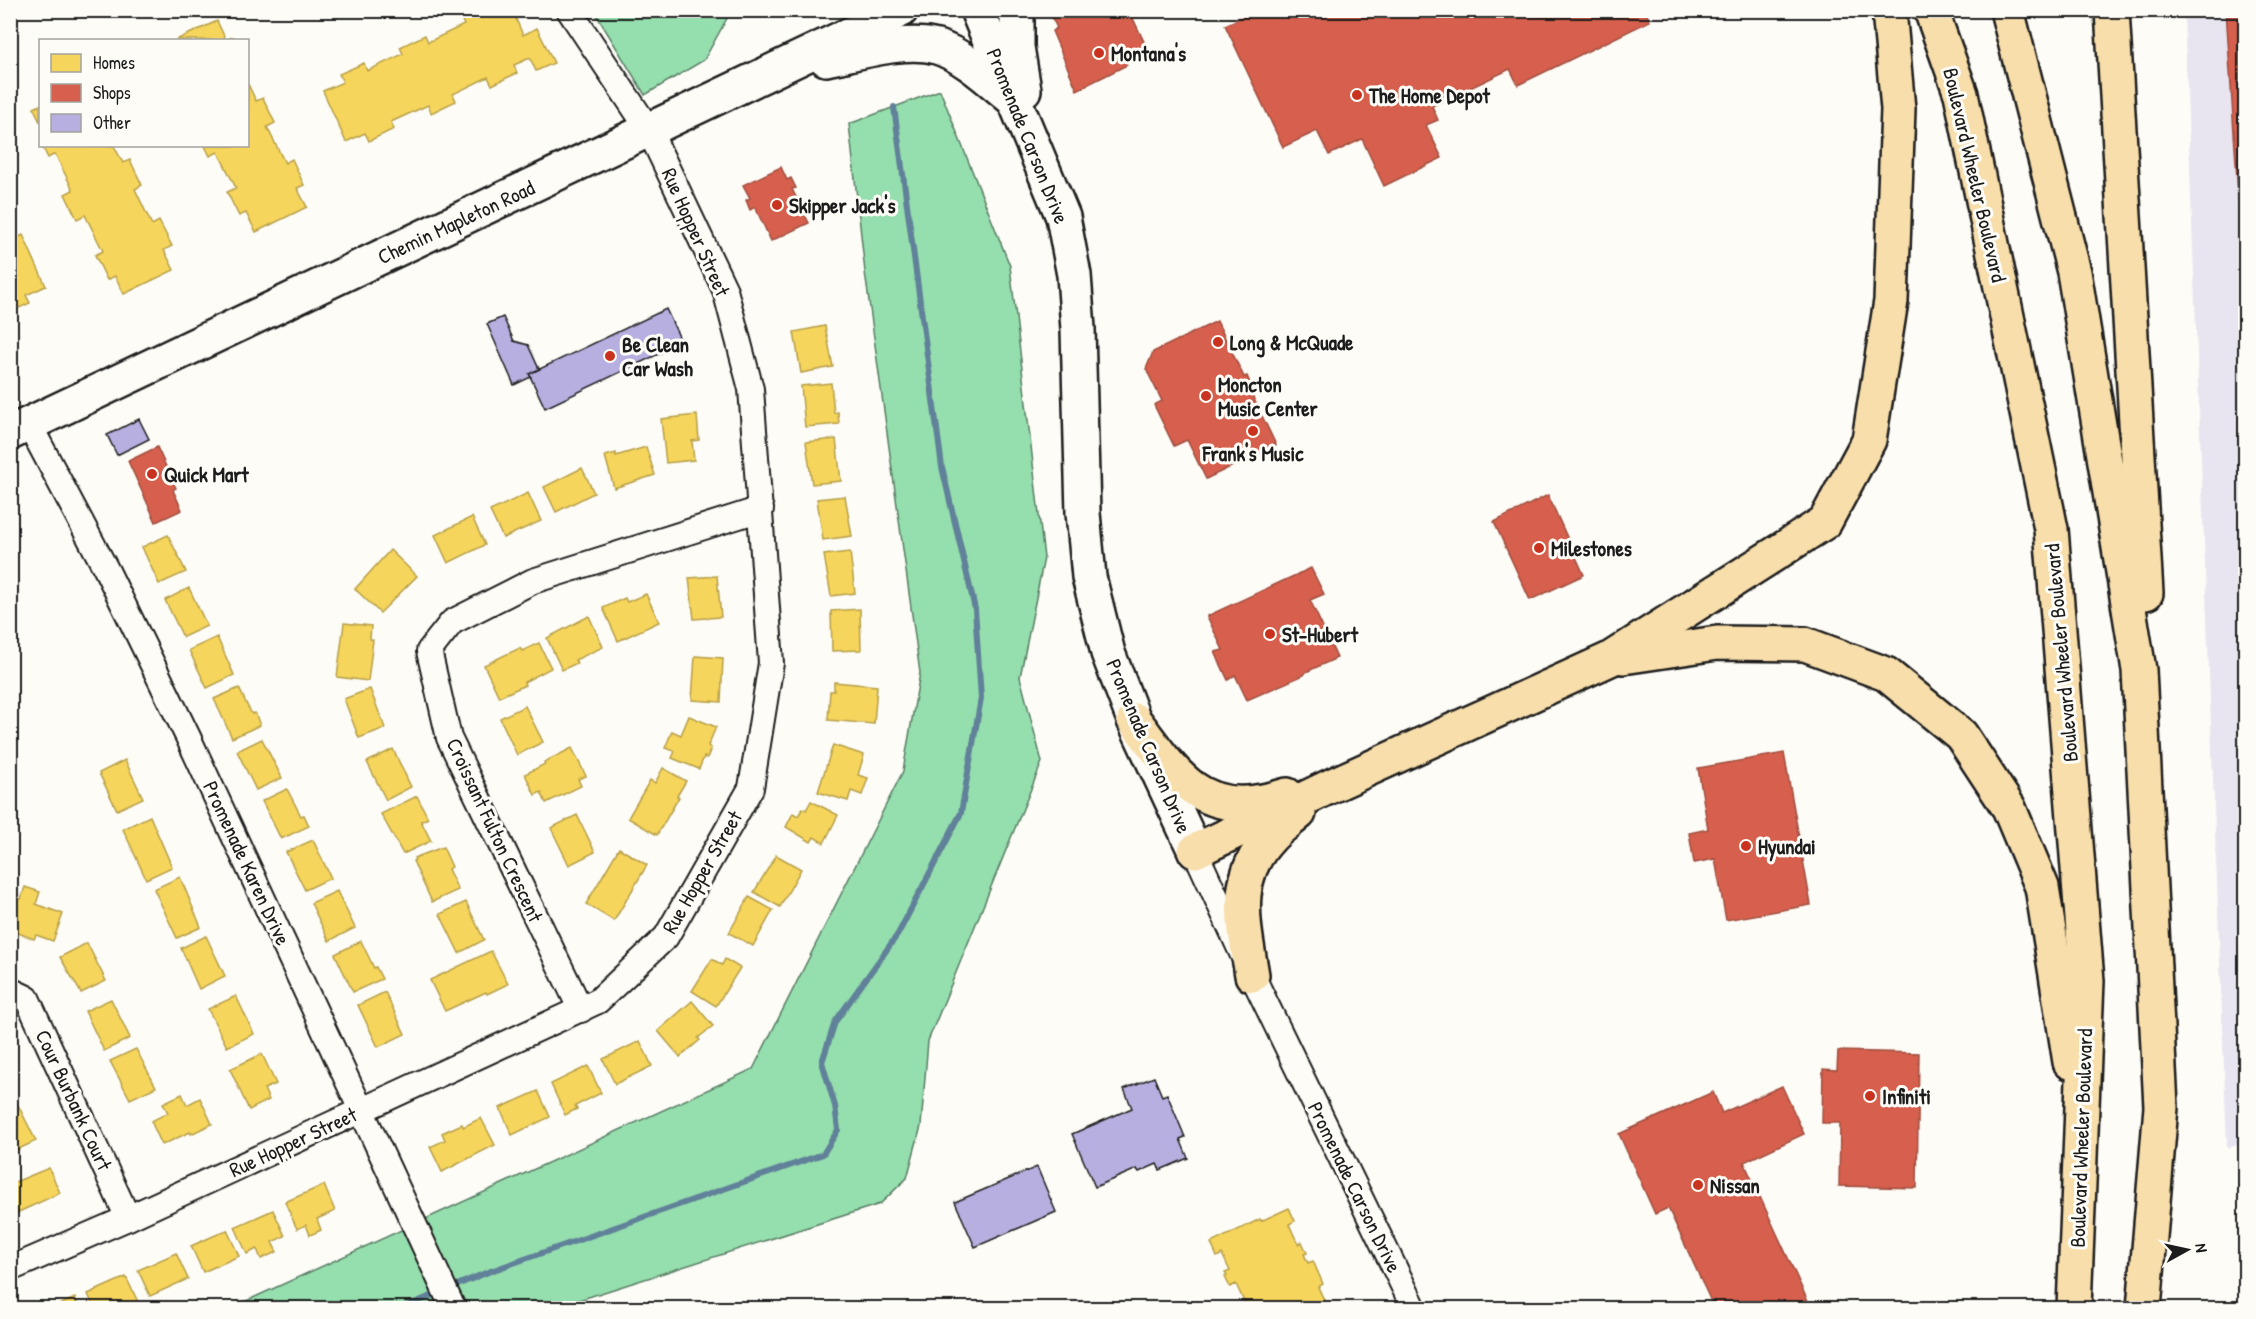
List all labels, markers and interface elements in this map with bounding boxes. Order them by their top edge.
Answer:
legend [39,39,249,147]
place label: Montana's [1111,39,1186,68]
street label: Promenade Carson Drive [980,44,1076,228]
marker: Montana's [1092,46,1106,60]
text: Homes [93,50,135,75]
street label: Boulevard Wheeler Boulevard [1936,65,2014,285]
text: Shops [93,80,131,105]
place label: The Home Depot [1368,81,1490,111]
marker: The Home Depot [1350,88,1364,102]
text: Other [93,110,131,135]
street label: Rue Hopper Street [655,163,738,301]
street label: Chemin Mapleton Road [373,173,539,271]
place label: Skipper Jack's [789,191,896,221]
marker: Skipper Jack's [770,198,784,212]
place label: Long & McQuade [1230,328,1354,358]
place label: Be Clean Car Wash [622,330,693,383]
marker: Long & McQuade [1211,335,1225,349]
marker: Be Clean Car Wash [603,349,617,363]
place label: Moncton Music Center [1218,370,1319,423]
marker: Moncton Music Center [1199,389,1213,403]
marker: Frank's Music [1246,424,1260,438]
place label: Frank's Music [1202,439,1304,468]
place label: Quick Mart [164,460,249,489]
marker: Quick Mart [145,467,159,481]
place label: Milestones [1551,534,1632,563]
marker: Milestones [1532,541,1546,555]
street label: Boulevard Wheeler Boulevard [2037,543,2085,763]
place label: St-Hubert [1282,620,1359,649]
marker: St-Hubert [1263,627,1277,641]
street label: Promenade Carson Drive [1099,654,1199,838]
street label: Croissant Fulton Crescent [440,733,551,927]
street label: Promenade Karen Drive [196,776,298,950]
street label: Rue Hopper Street [655,805,749,939]
place label: Hyundai [1758,832,1816,862]
marker: Hyundai [1739,839,1753,853]
street label: Cour Burbank Court [29,1025,120,1176]
street label: Boulevard Wheeler Boulevard [2063,1028,2099,1248]
place label: Infiniti [1882,1082,1931,1111]
marker: Infiniti [1863,1089,1877,1103]
street label: Promenade Carson Drive [1301,1097,1409,1277]
street label: Rue Hopper Street [225,1099,362,1184]
place label: Nissan [1710,1171,1760,1200]
marker: Nissan [1691,1178,1705,1192]
north arrow [2157,1220,2217,1280]
text: N [2190,1242,2213,1254]

